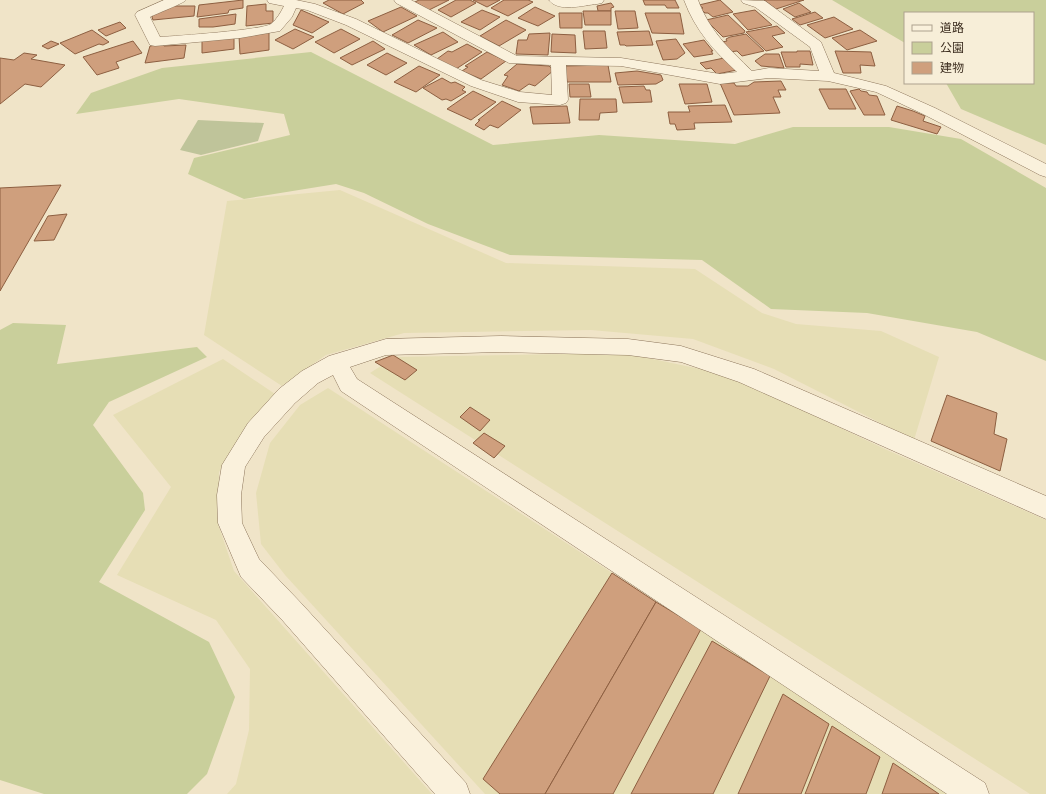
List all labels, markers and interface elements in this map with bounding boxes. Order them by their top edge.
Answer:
legend [904,12,1034,84]
text: 道路 [940,18,964,36]
text: 公園 [940,38,964,56]
text: 建物 [940,58,964,76]

